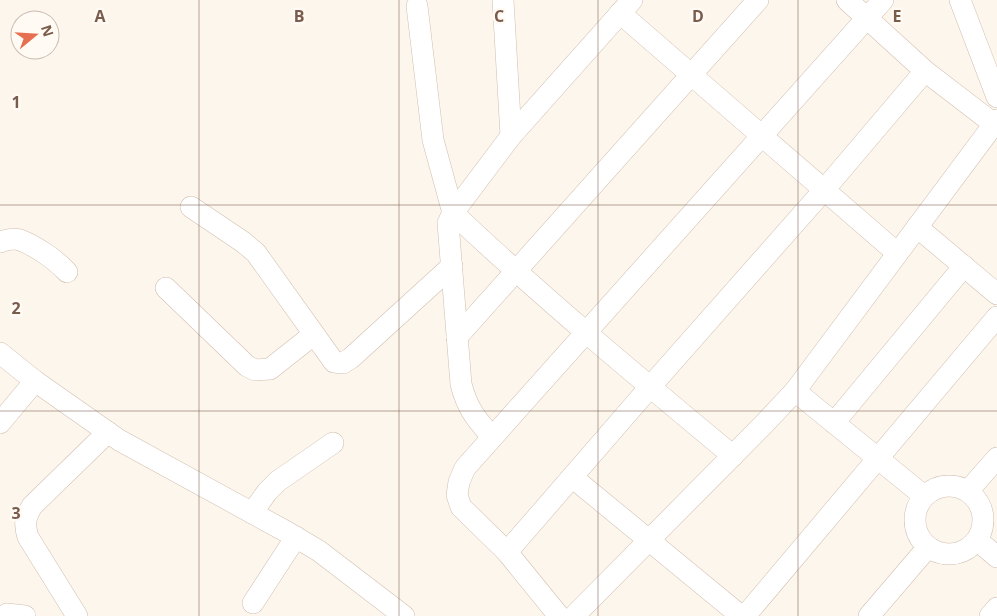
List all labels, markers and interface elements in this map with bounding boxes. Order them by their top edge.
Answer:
text: A [94,5,106,27]
text: B [294,5,304,27]
text: C [494,5,504,27]
text: D [692,5,704,27]
text: E [893,5,902,27]
north arrow [10,10,60,60]
text: N [37,22,59,39]
text: 1 [11,91,21,113]
text: 2 [11,297,21,319]
text: 3 [11,502,21,524]

